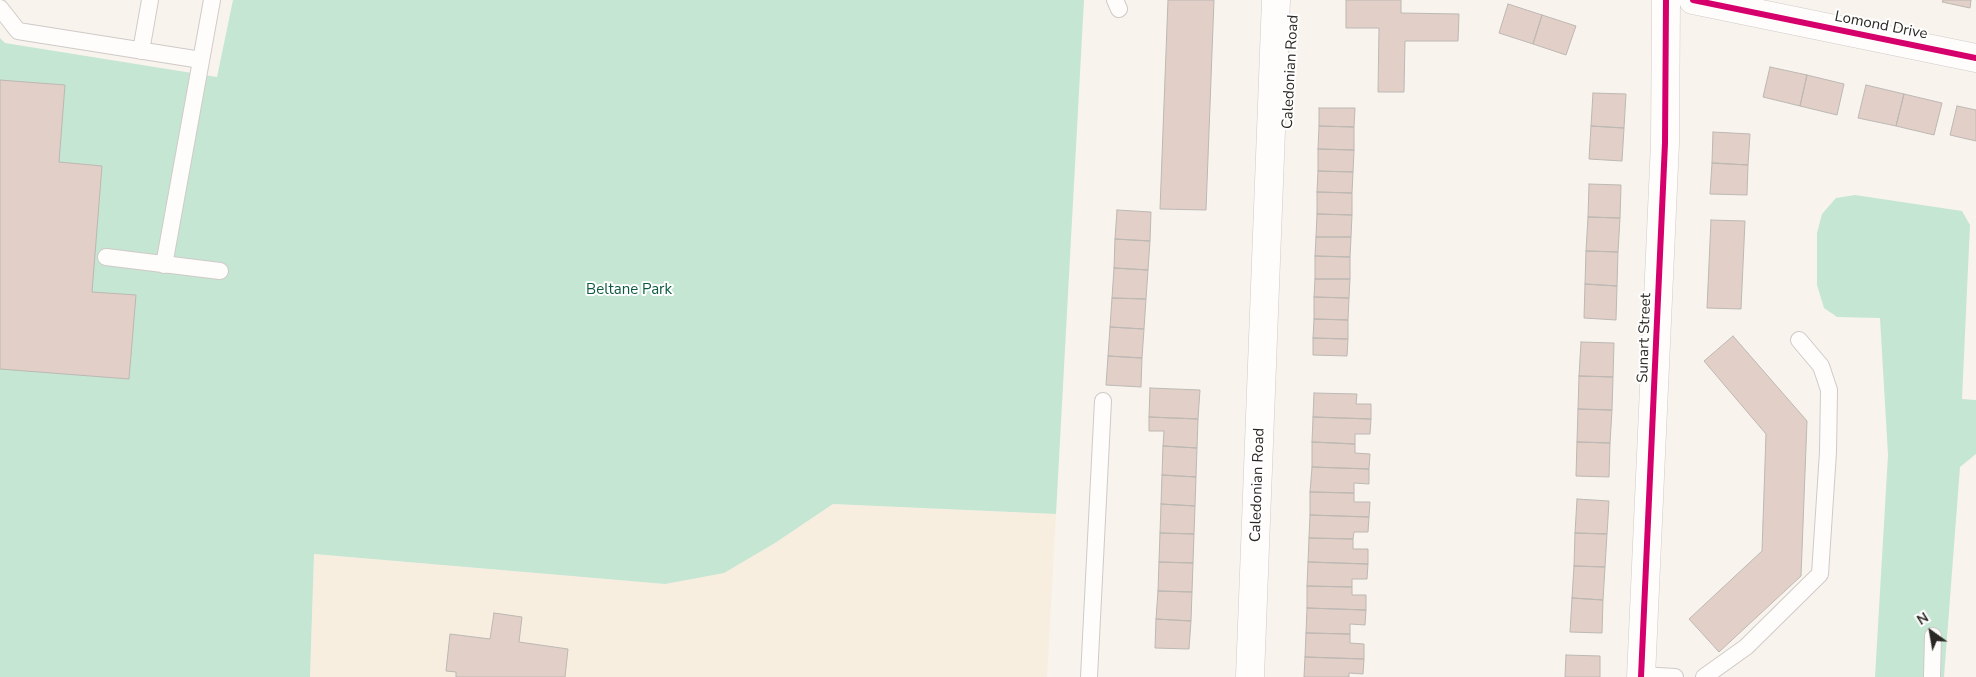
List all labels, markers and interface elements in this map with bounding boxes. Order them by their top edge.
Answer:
street label: Lomond Drive [1833,8,1929,44]
street label: Caledonian Road [1279,14,1303,130]
park label: Beltane Park [586,281,672,299]
street label: Sunart Street [1634,293,1656,383]
street label: Caledonian Road [1247,427,1269,543]
north arrow [1906,607,1956,657]
text: N [1913,608,1932,630]

